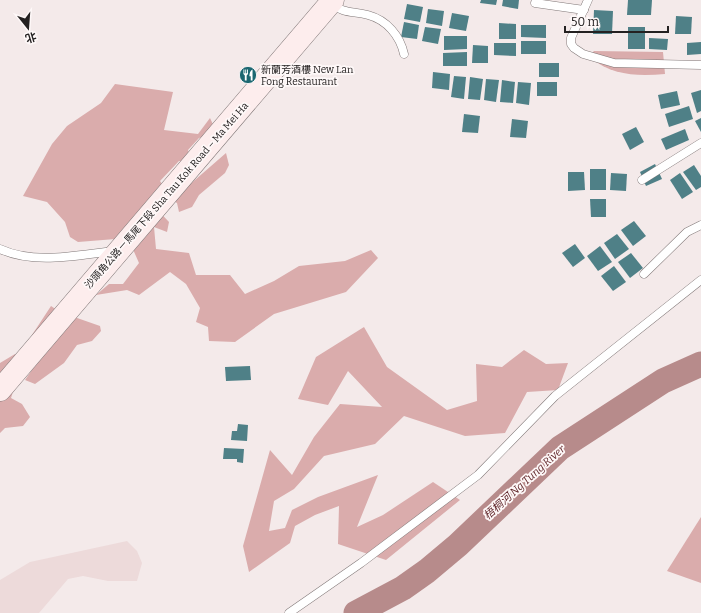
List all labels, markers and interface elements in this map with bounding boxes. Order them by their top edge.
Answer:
north arrow [8,8,48,48]
scale bar [565,8,668,34]
text: 50 m [571,15,600,29]
text: 北 [24,29,38,45]
place label: 新蘭芳酒樓 New Lan Fong Restaurant [261,64,354,88]
restaurant icon: 新蘭芳酒樓 New Lan Fong Restaurant [238,65,258,85]
street label: 沙頭角公路－馬尾下段 Sha Tau Kok Road – Ma Mei Ha [82,100,251,291]
water label: 梧桐河 Ng Tung River [481,442,568,522]

